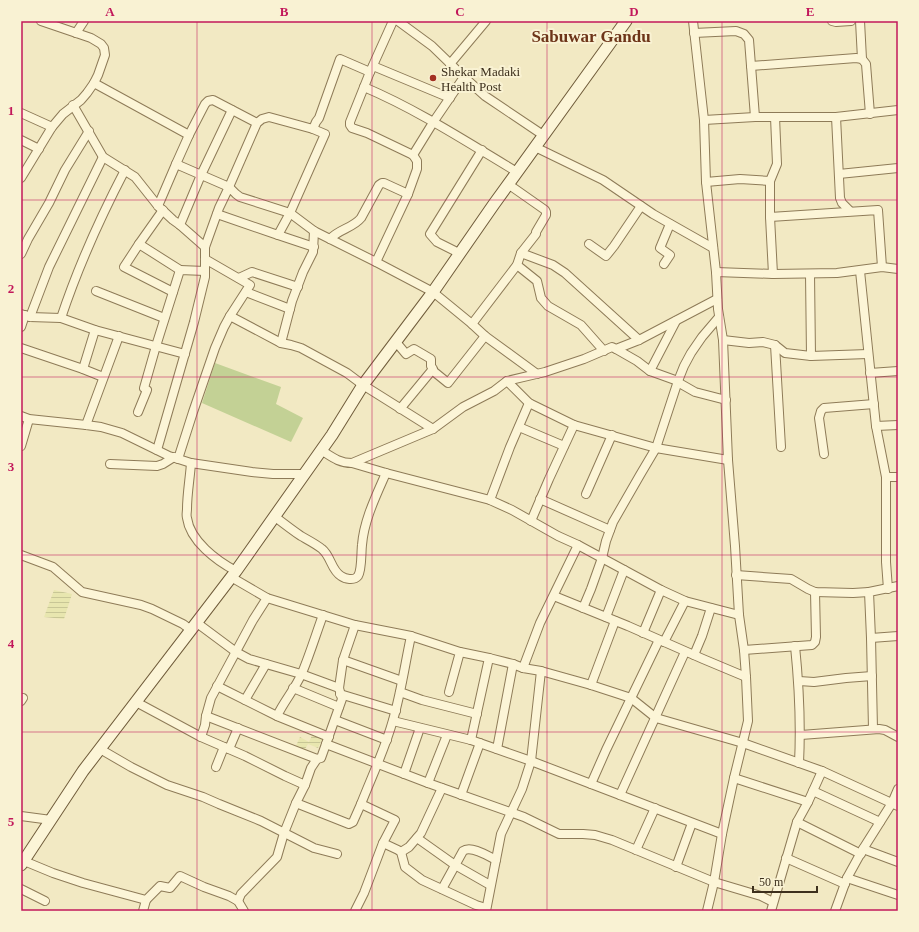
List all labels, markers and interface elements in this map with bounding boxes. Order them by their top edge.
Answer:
text: A [105,4,115,19]
text: B [280,4,289,19]
text: C [455,4,465,19]
text: D [629,4,639,19]
text: E [806,4,814,19]
district label: Sabuwar Gandu [531,27,651,46]
place label: Shekar Madaki Health Post [441,64,520,94]
marker: Shekar Madaki Health Post [428,73,438,83]
text: 1 [8,103,14,118]
text: 2 [8,281,14,296]
text: 3 [8,459,15,474]
text: 4 [8,636,15,651]
text: 5 [8,814,15,829]
scale bar [753,868,817,894]
text: 50 m [759,875,784,889]

